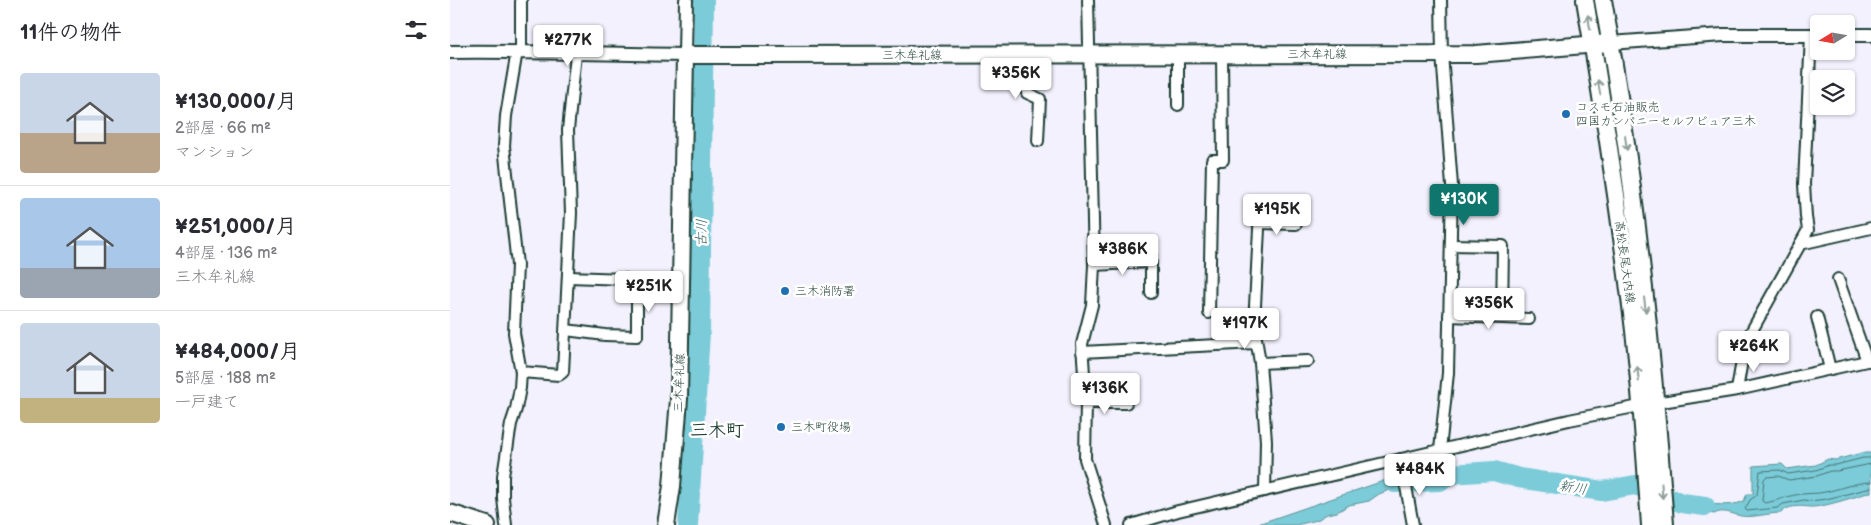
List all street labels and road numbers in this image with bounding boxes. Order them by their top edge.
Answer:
street label: 三木牟礼線 [1287,47,1347,62]
street label: 三木牟礼線 [882,48,942,63]
street label: 高松長尾大内線 [1611,219,1638,305]
street label: 三木牟礼線 [671,353,688,413]

